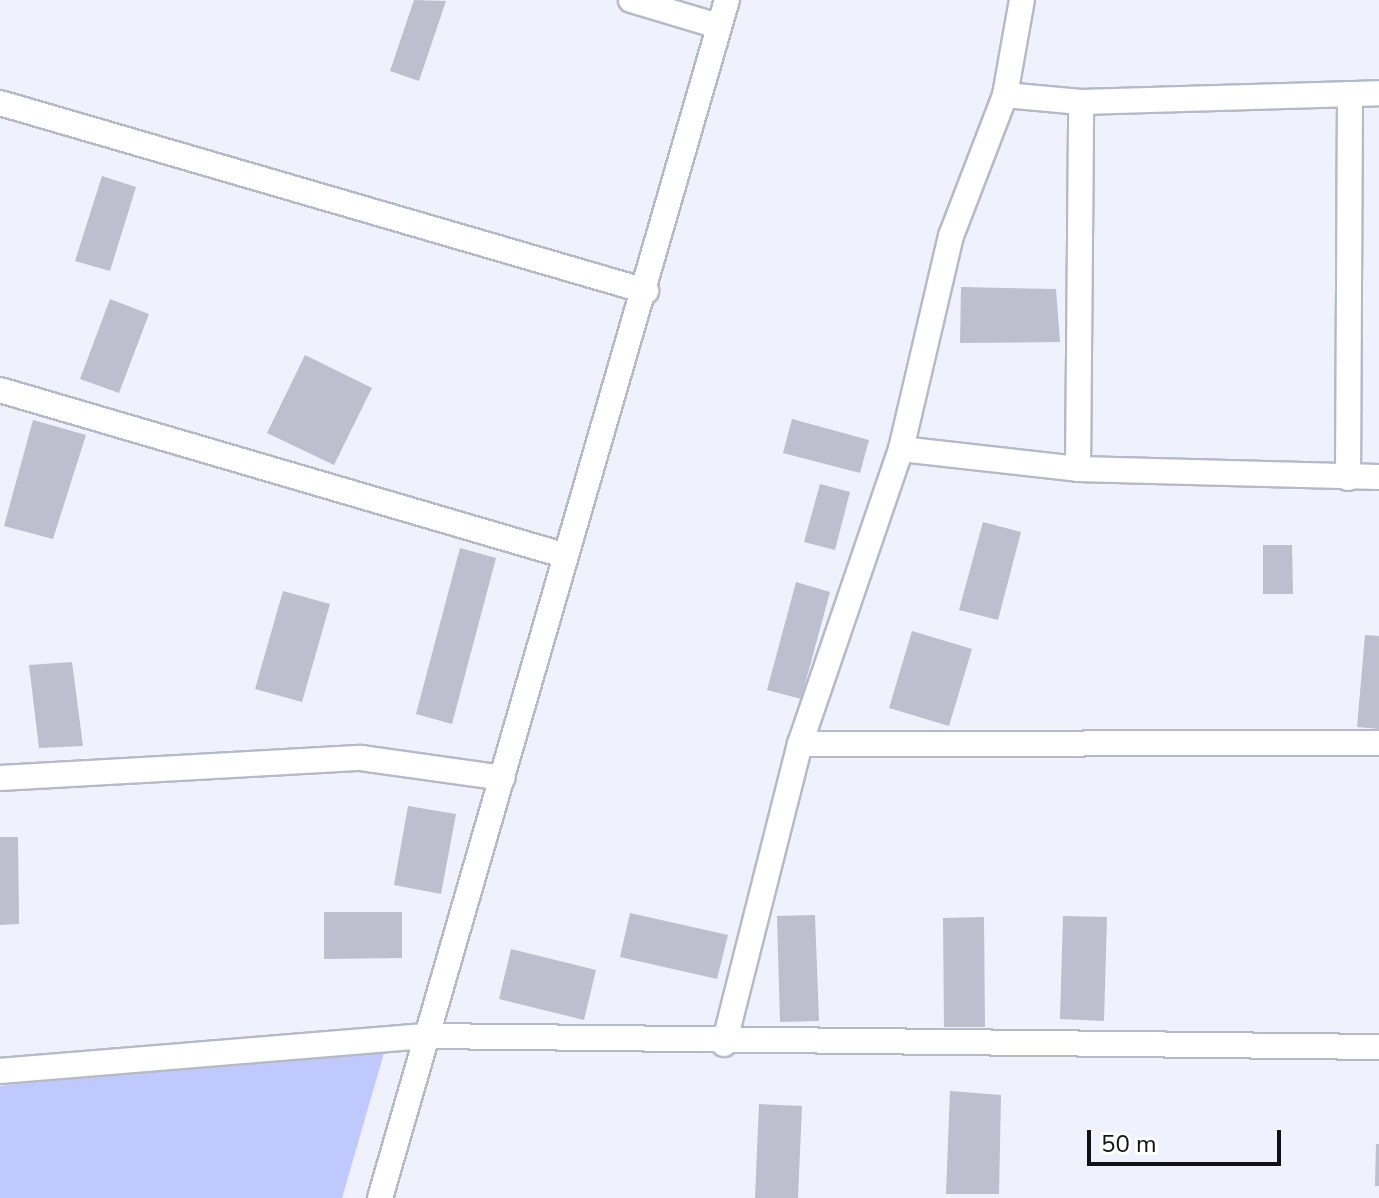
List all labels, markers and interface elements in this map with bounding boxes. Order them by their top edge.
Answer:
scale bar [1091,1114,1285,1164]
text: 50 m [1101,1128,1157,1160]

